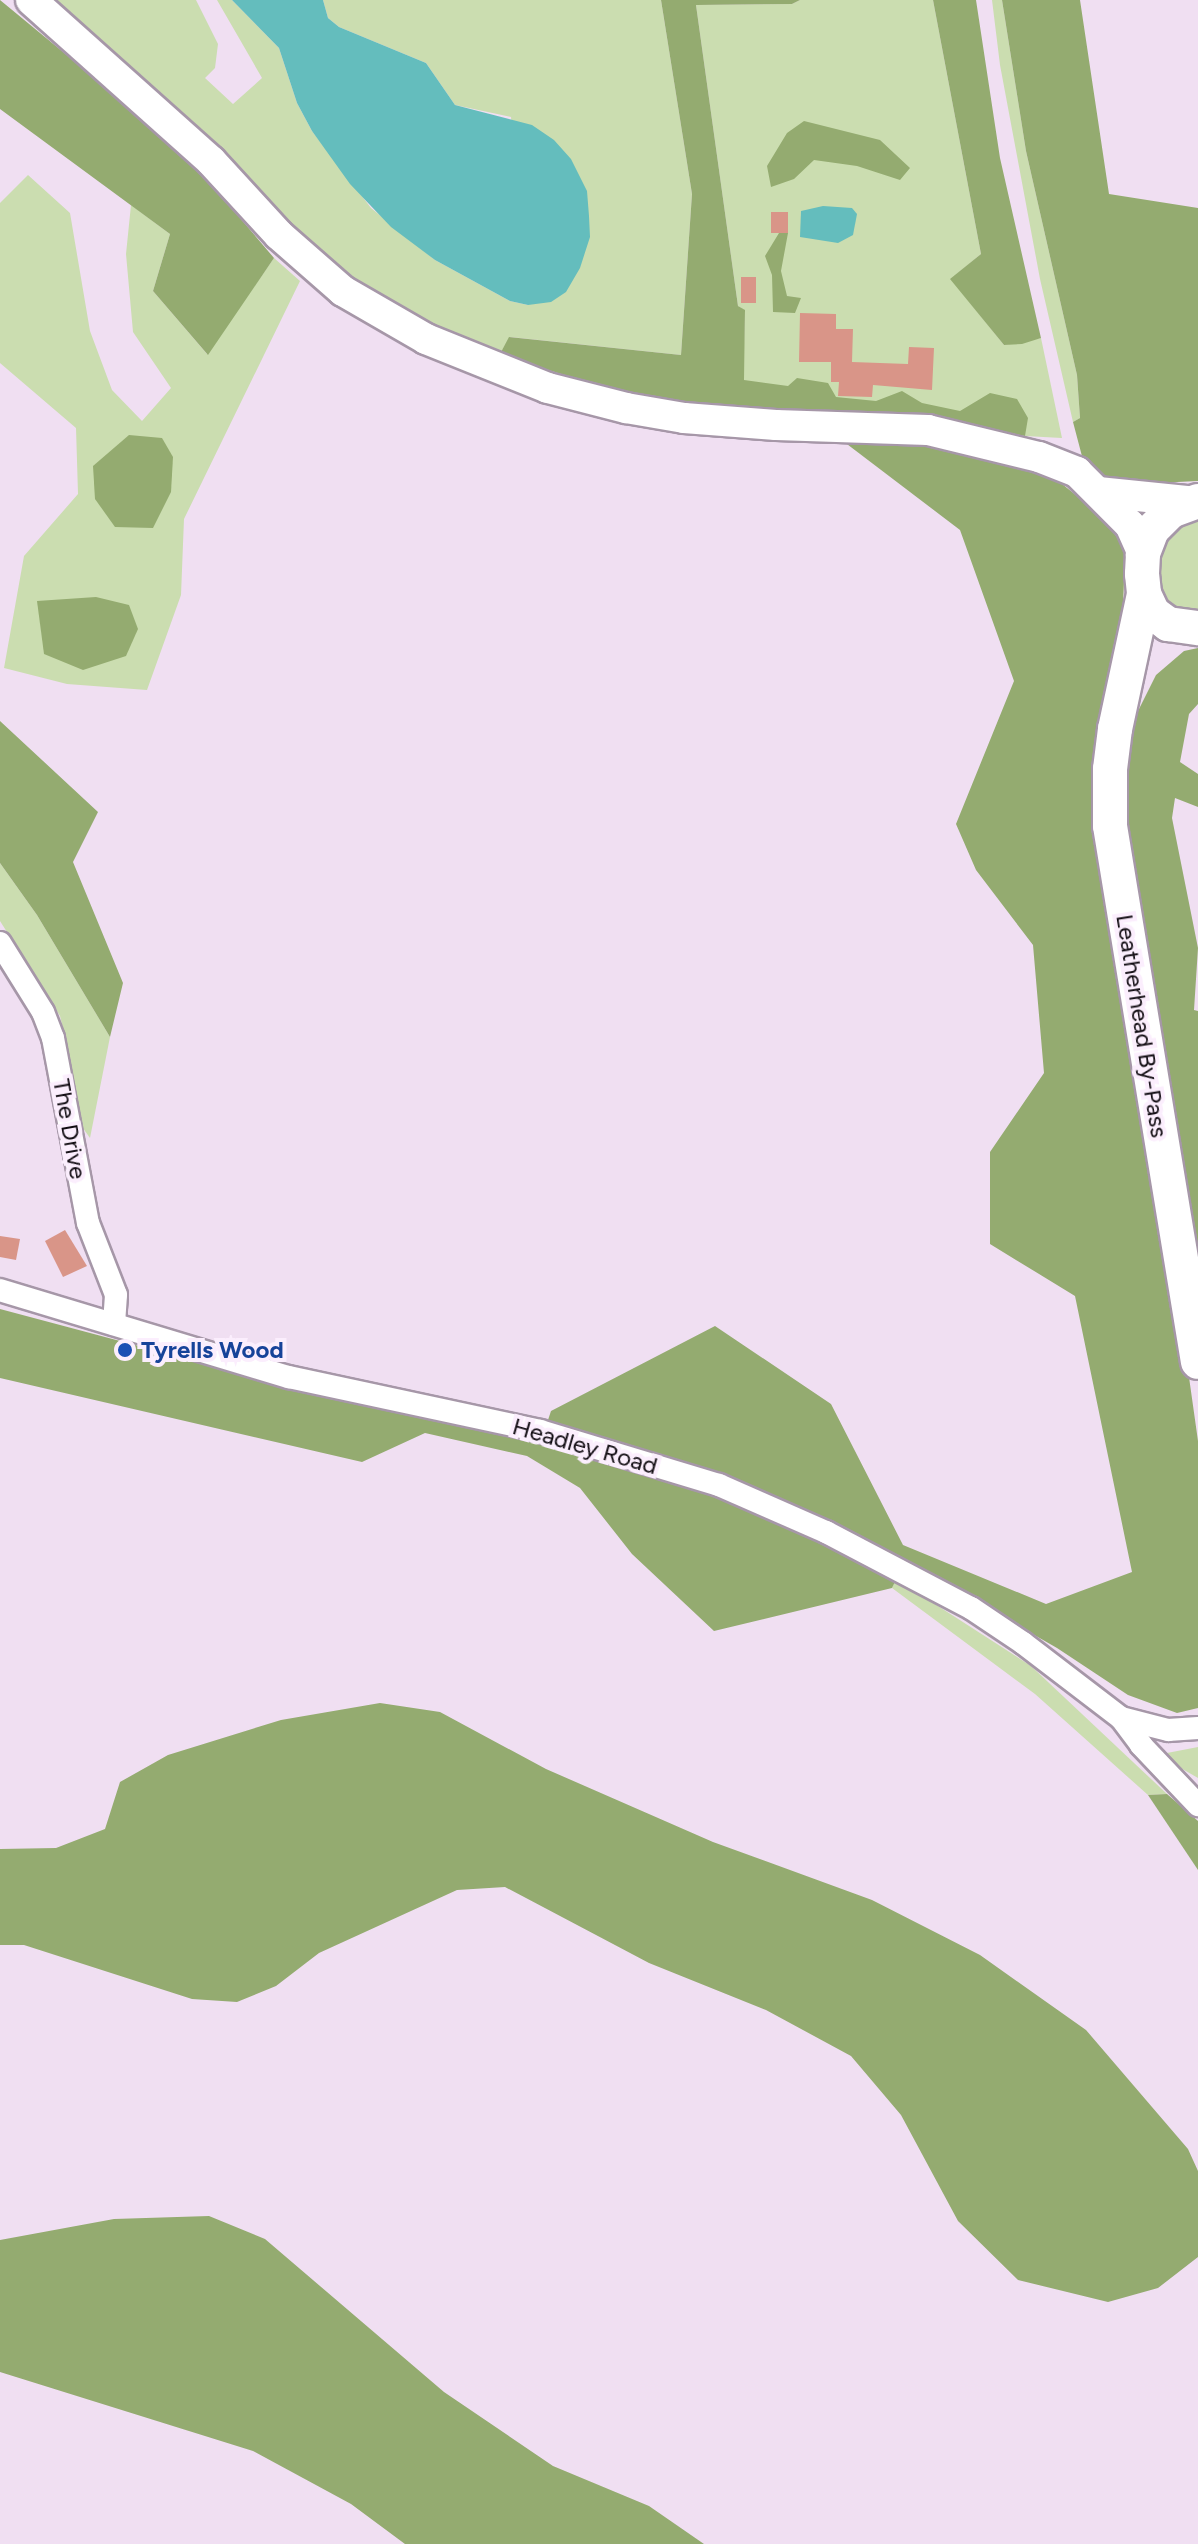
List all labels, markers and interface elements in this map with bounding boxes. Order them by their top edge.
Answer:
street label: Leatherhead By-Pass [1110,912,1174,1140]
street label: The Drive [47,1077,93,1181]
place label: Tyrells Wood [141,1336,284,1364]
marker: Tyrells Wood [116,1341,134,1359]
street label: Headley Road [509,1412,661,1480]

